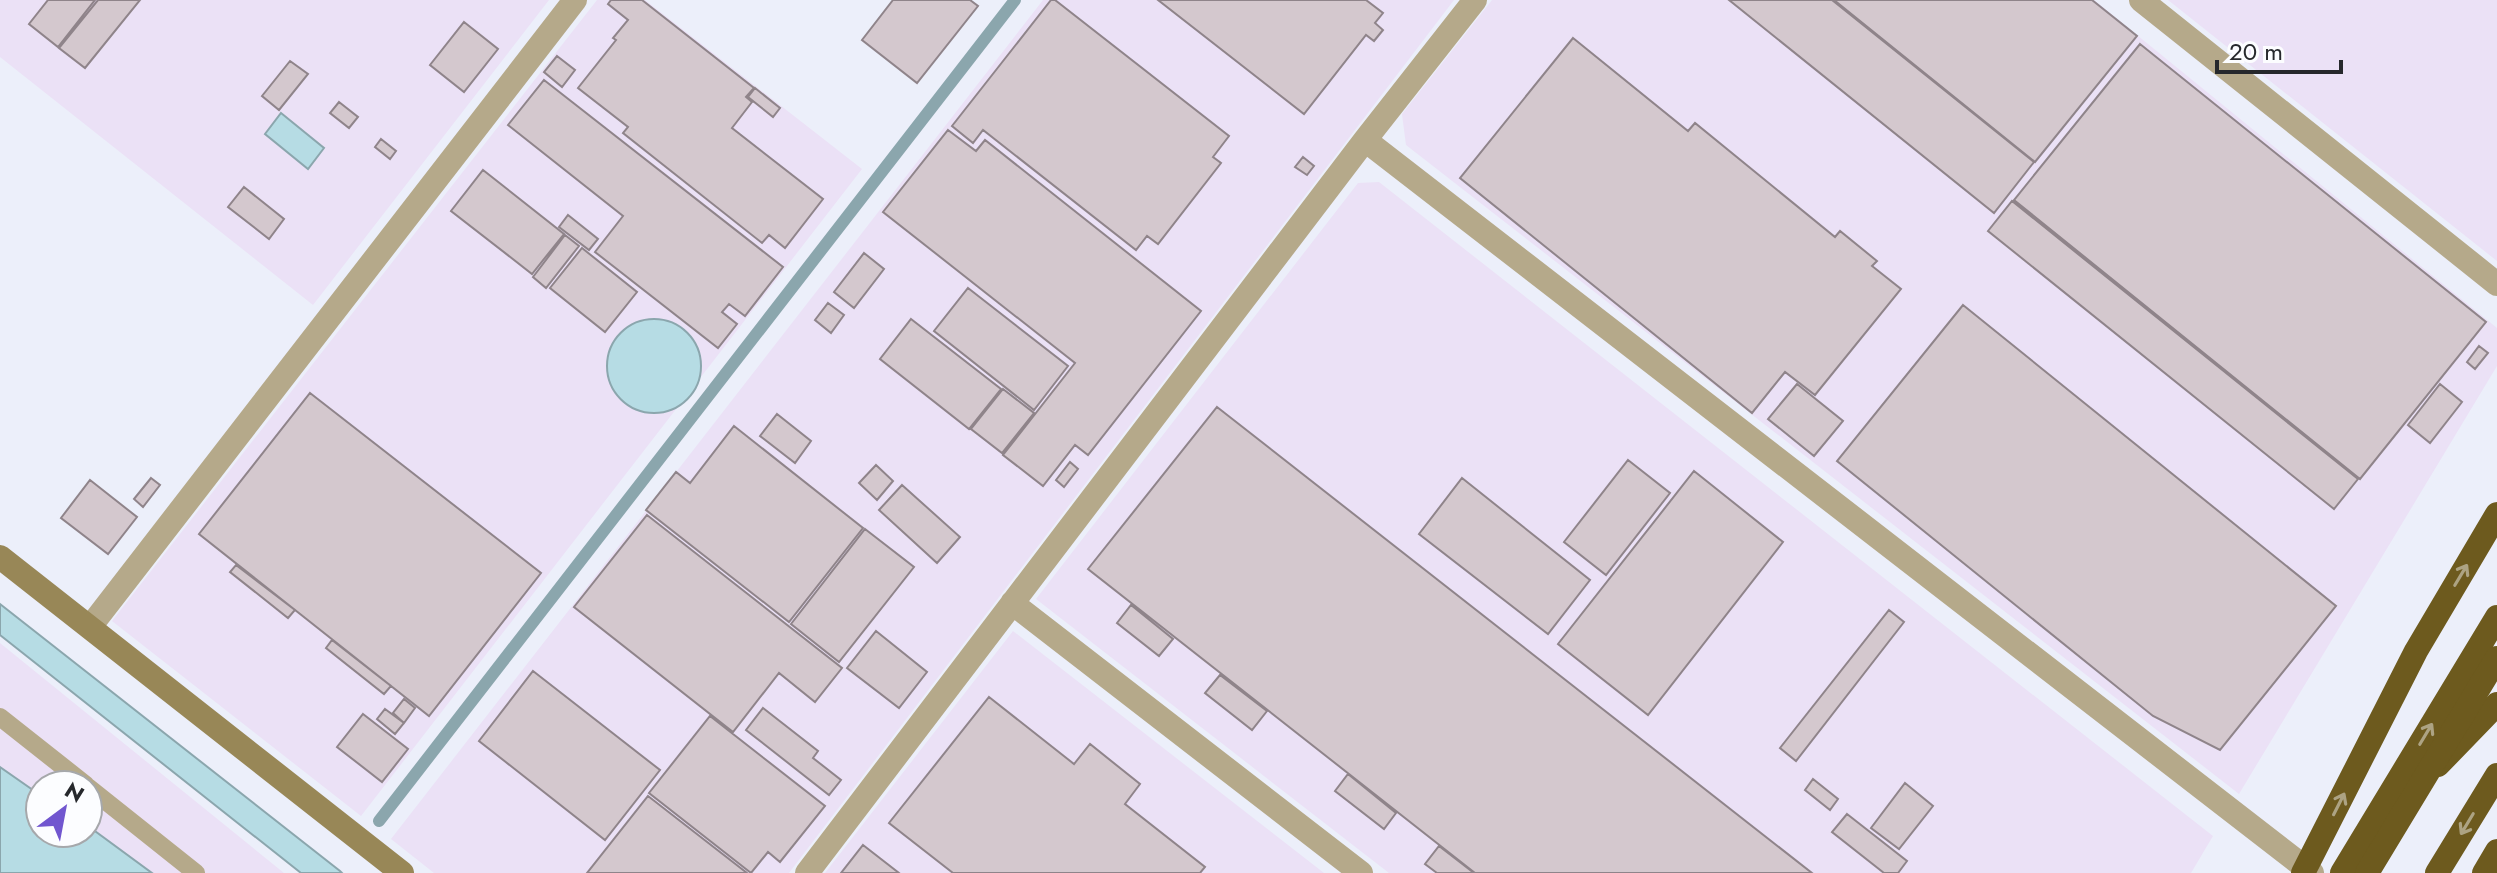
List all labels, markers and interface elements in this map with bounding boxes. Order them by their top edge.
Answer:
scale bar [2217,24,2341,74]
text: 20 m [2229,34,2283,69]
one-way arrow [2454,563,2470,586]
one-way arrow [2418,723,2434,746]
north arrow [24,769,104,849]
text: N [59,774,90,810]
one-way arrow [2331,792,2347,816]
one-way arrow [2459,812,2475,835]

